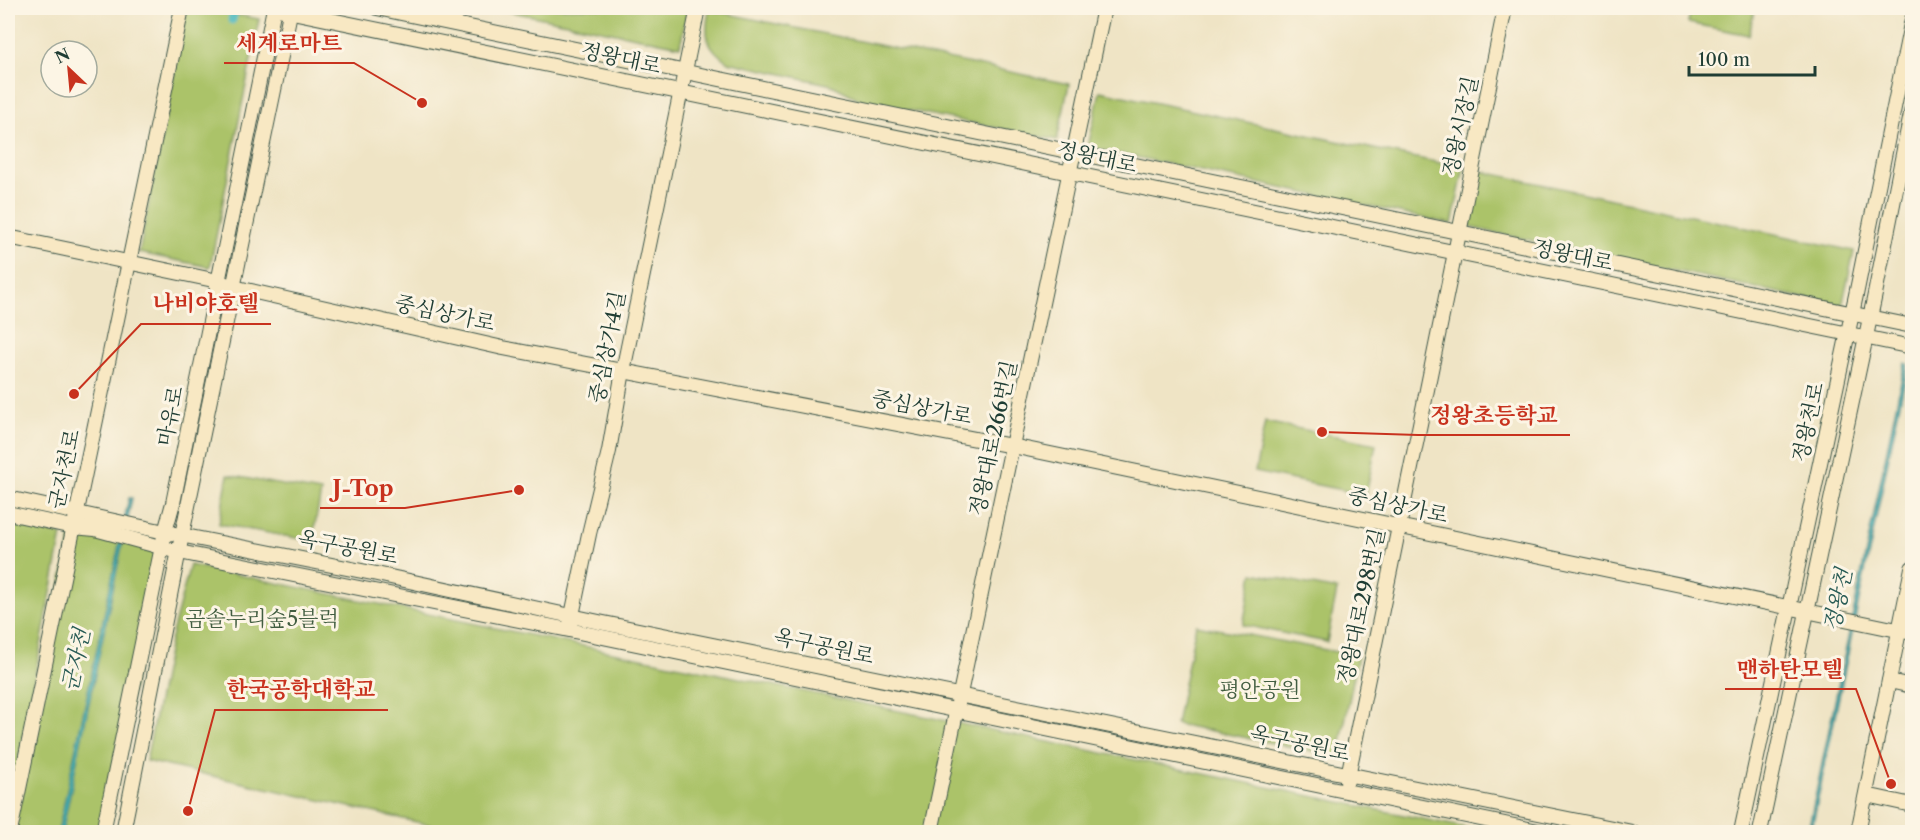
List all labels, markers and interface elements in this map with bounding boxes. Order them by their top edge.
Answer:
callout: 세계로마트 [224,23,354,63]
text: 세계로마트 [236,30,343,57]
street label: 정왕대로 [579,37,663,79]
north arrow [39,39,99,99]
scale bar [1689,39,1815,77]
text: N [52,43,73,68]
text: 100 m [1698,49,1750,71]
street label: 정왕시장길 [1437,74,1483,178]
street label: 정왕대로 [1055,136,1139,178]
street label: 정왕대로 [1531,234,1615,276]
callout: 나비야호텔 [141,284,271,324]
street label: 중심상가4길 [584,289,630,405]
text: 나비야호텔 [153,290,259,317]
street label: 중심상가로 [393,290,497,336]
street label: 정왕대로266번길 [964,358,1022,518]
street label: 정왕천로 [1787,380,1829,464]
street label: 마유로 [152,384,188,448]
street label: 중심상가로 [870,385,974,429]
callout: 정왕초등학교 [1418,395,1570,435]
text: 정왕초등학교 [1430,402,1558,429]
street label: 군자천로 [43,427,85,511]
callout: J-Top [320,468,405,508]
text: J-Top [329,475,393,502]
street label: 중심상가로 [1346,482,1450,528]
street label: 옥구공원로 [296,525,400,569]
street label: 정왕대로298번길 [1332,526,1390,686]
water label: 정왕천 [1818,564,1858,634]
park label: 곰솔누리숲5블럭 [185,606,339,631]
street label: 옥구공원로 [772,623,876,669]
water label: 군자천 [56,624,96,694]
callout: 맨하탄모텔 [1725,649,1856,689]
text: 맨하탄모텔 [1737,656,1843,683]
callout: 한국공학대학교 [215,670,388,710]
text: 한국공학대학교 [227,676,375,703]
park label: 평안공원 [1219,677,1301,702]
street label: 옥구공원로 [1248,720,1352,766]

